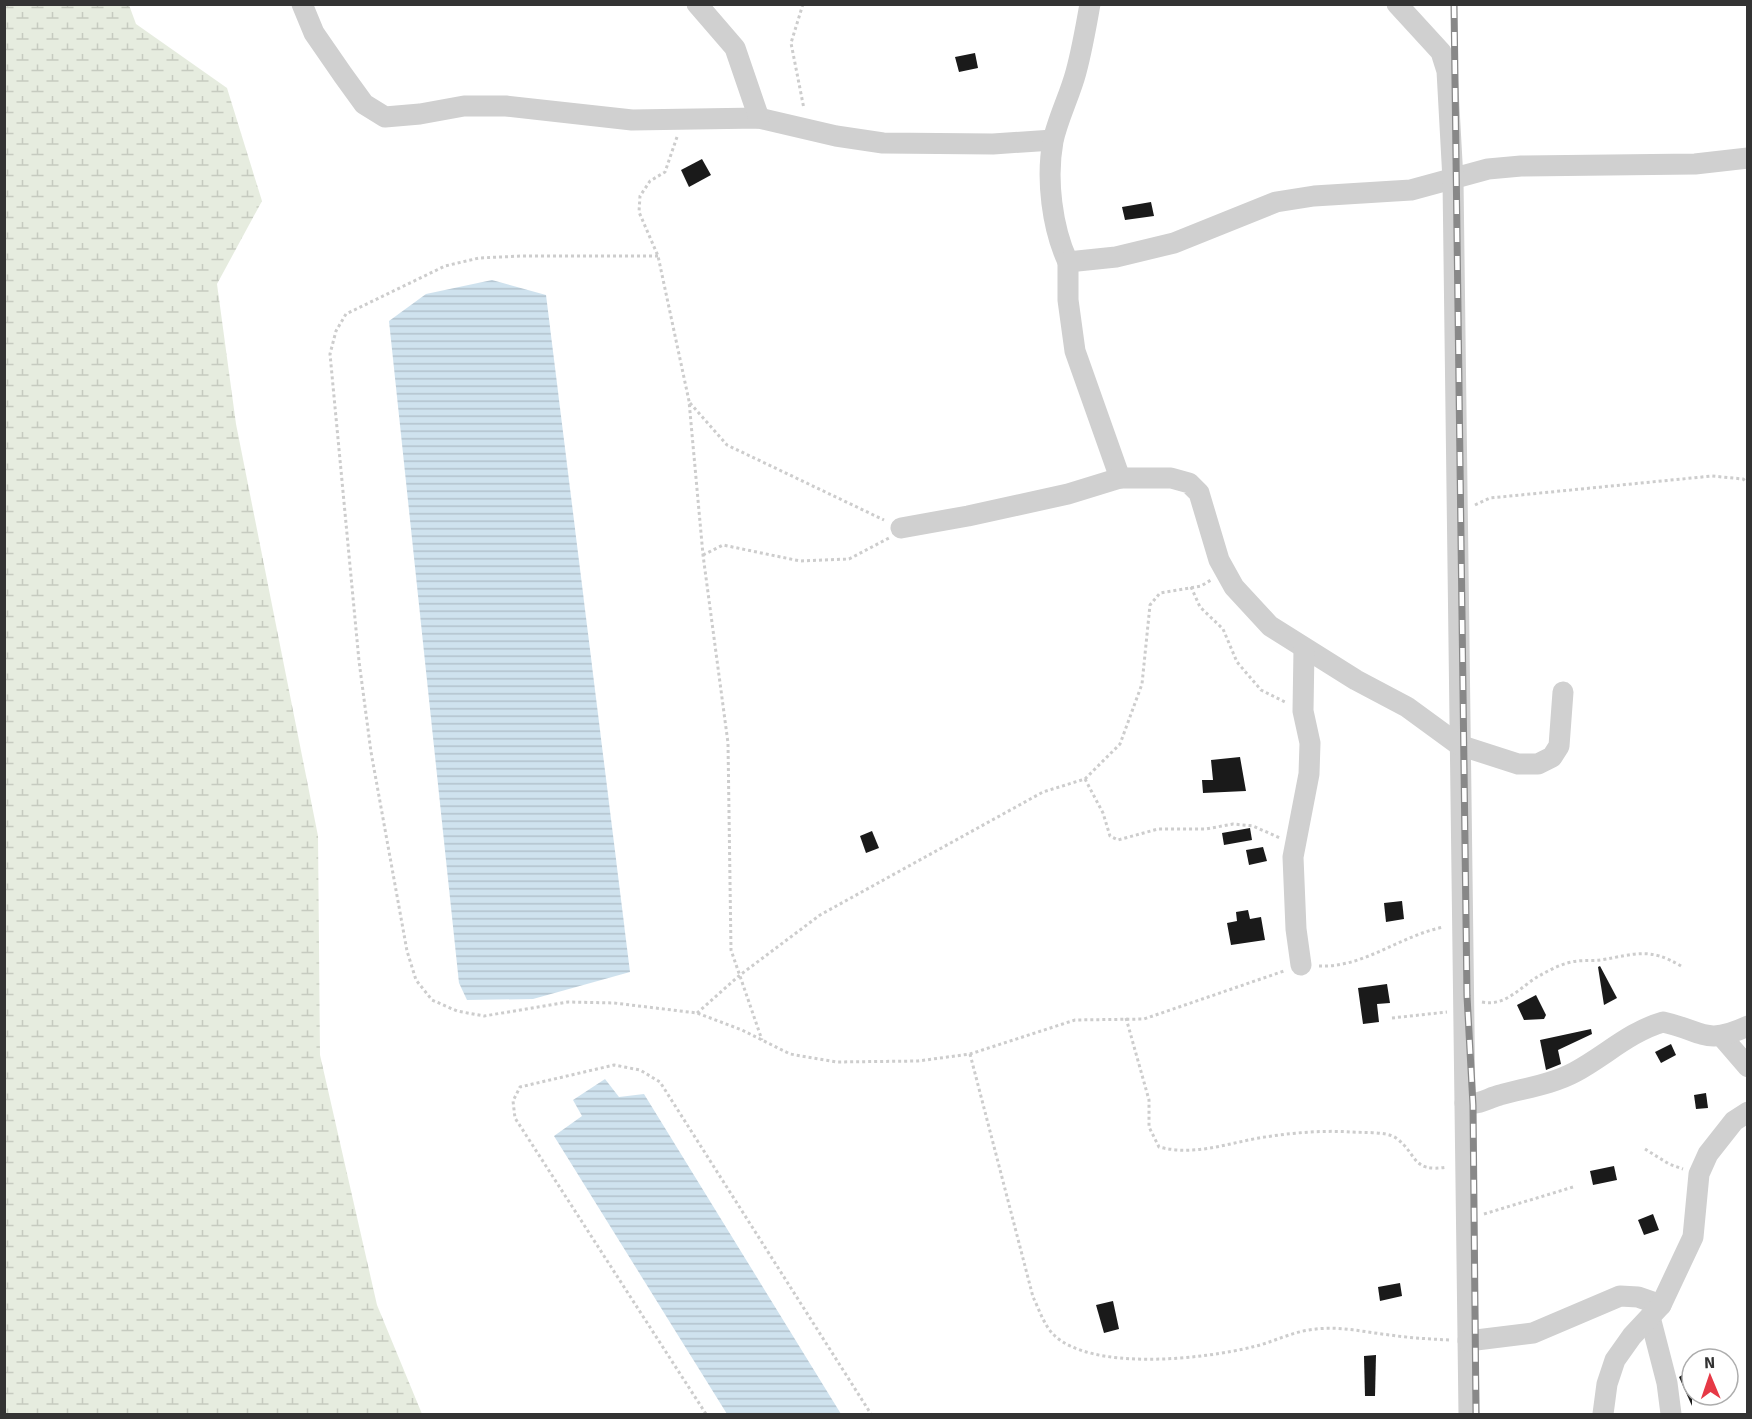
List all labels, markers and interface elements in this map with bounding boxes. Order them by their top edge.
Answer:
north arrow [1680,1347,1740,1407]
text: N [1704,1353,1715,1373]

